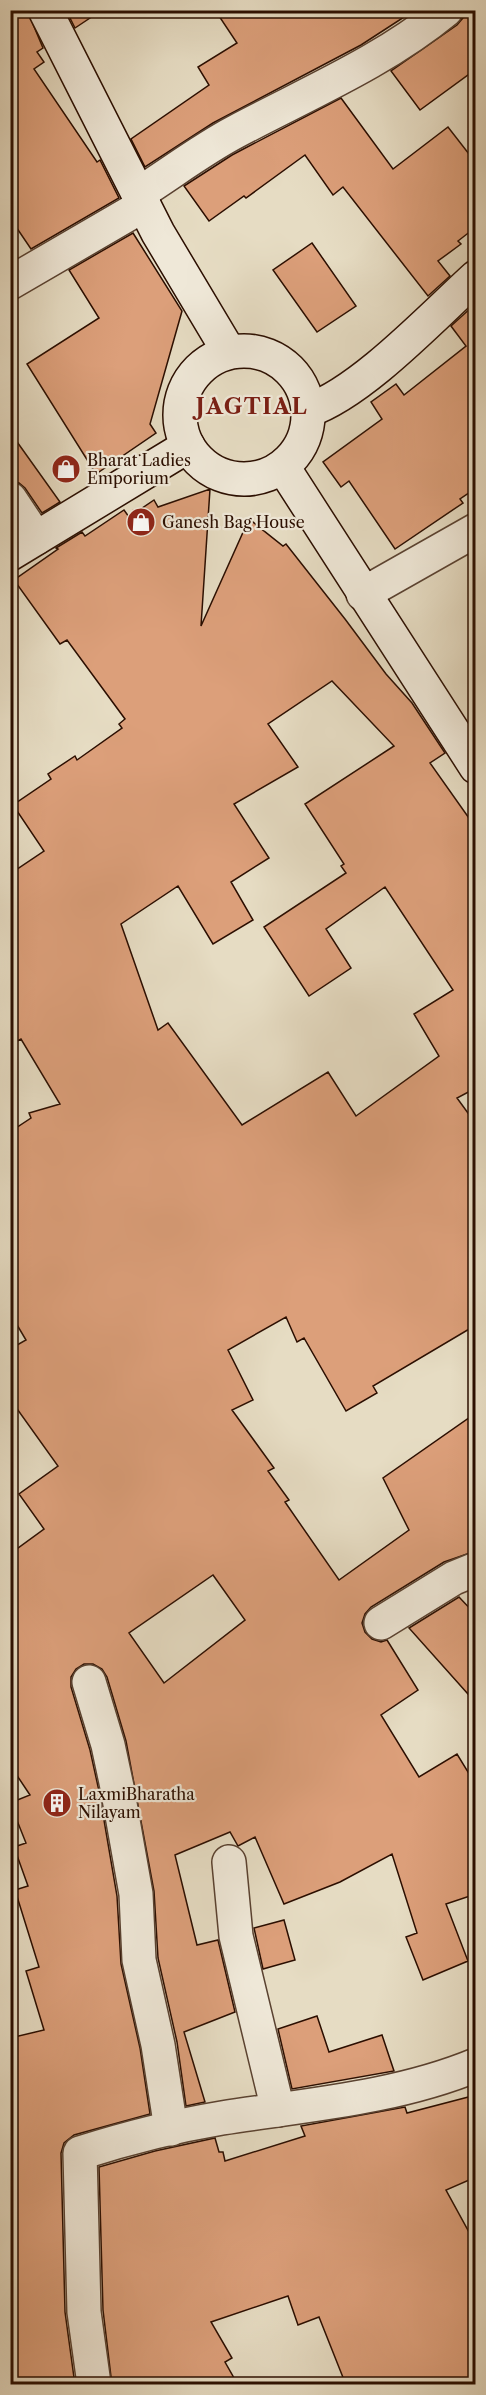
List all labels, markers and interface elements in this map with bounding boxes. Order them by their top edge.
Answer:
district label: JAGTIAL [192,393,308,420]
place label: Bharat Ladies Emporium [87,450,191,488]
shop icon: Bharat Ladies Emporium [50,453,82,485]
shop icon: Ganesh Bag House [125,506,157,538]
place label: Ganesh Bag House [162,512,305,532]
place label: LaxmiBharatha Nilayam [78,1784,195,1822]
building icon: LaxmiBharatha Nilayam [41,1787,73,1819]

